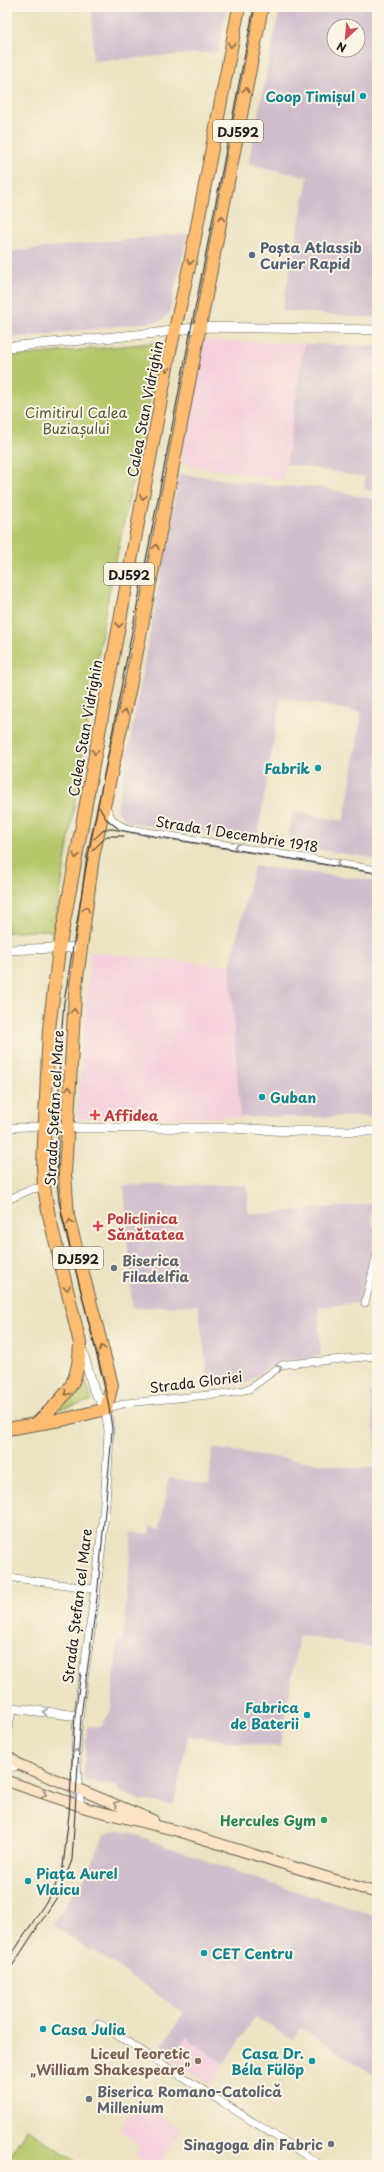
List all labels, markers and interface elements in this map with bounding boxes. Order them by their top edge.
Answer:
north arrow [326,18,366,58]
text: N [333,38,349,57]
one-way arrow [228,42,236,48]
place label: Coop Timișul [265,86,355,107]
one-way arrow [242,87,250,93]
marker: Coop Timișul [358,91,368,101]
road number: DJ592 [213,120,263,142]
one-way arrow [217,214,226,221]
place label: Poșta Atlassib Curier Rapid [260,237,362,274]
marker: Poșta Atlassib Curier Rapid [247,250,257,260]
one-way arrow [186,258,195,265]
street label: Calea Stan Vidrighin [121,339,169,479]
one-way arrow [163,366,172,372]
park label: Cimitirul Calea Buziașului [25,402,128,439]
one-way arrow [139,494,148,500]
one-way arrow [152,544,160,550]
road number: DJ592 [104,563,154,585]
one-way arrow [115,622,124,628]
street label: Calea Stan Vidrighin [63,658,107,798]
one-way arrow [120,709,128,715]
one-way arrow [92,749,100,756]
place label: Fabrik [264,758,311,779]
marker: Fabrik [313,763,323,773]
street label: Strada 1 Decembrie 1918 [154,811,320,857]
one-way arrow [234,843,240,852]
one-way arrow [72,853,81,859]
one-way arrow [335,860,342,868]
one-way arrow [81,906,90,912]
one-way arrow [70,1008,78,1014]
street label: Strada Ștefan cel Mare [39,1030,69,1186]
one-way arrow [65,1086,74,1092]
place label: Guban [270,1087,316,1108]
marker: Guban [257,1092,267,1102]
place label: Affidea [103,1105,159,1126]
marker: Affidea [89,1109,101,1121]
place label: Policlinica Sănătatea [107,1208,185,1245]
one-way arrow [66,1219,74,1225]
marker: Policlinica Sănătatea [92,1220,104,1232]
road number: DJ592 [53,1247,103,1269]
place label: Biserica Filadelfia [122,1250,189,1287]
marker: Biserica Filadelfia [109,1263,119,1273]
one-way arrow [62,1284,71,1291]
one-way arrow [98,1344,107,1351]
one-way arrow [275,1365,282,1372]
street label: Strada Gloriei [148,1366,244,1398]
one-way arrow [64,1389,72,1396]
street label: Strada Ștefan cel Mare [57,1527,97,1685]
place label: Fabrica de Baterii [230,1697,299,1734]
one-way arrow [42,1708,48,1717]
marker: Fabrica de Baterii [302,1710,312,1720]
one-way arrow [72,1749,81,1755]
one-way arrow [40,1789,47,1798]
one-way arrow [113,1801,121,1809]
place label: Hercules Gym [220,1810,316,1831]
marker: Hercules Gym [319,1815,329,1825]
place label: Piața Aurel Vlaicu [36,1863,118,1900]
marker: Piața Aurel Vlaicu [23,1876,33,1886]
place label: CET Centru [212,1943,293,1964]
marker: CET Centru [199,1948,209,1958]
place label: Casa Julia [51,2019,127,2040]
marker: Casa Julia [38,2024,48,2034]
place label: Liceul Teoretic „William Shakespeare” [31,2043,191,2080]
place label: Casa Dr. Béla Fülöp [231,2043,304,2080]
marker: Liceul Teoretic „William Shakespeare” [193,2056,203,2066]
marker: Casa Dr. Béla Fülöp [307,2056,317,2066]
place label: Biserica Romano-Catolică Millenium [97,2081,282,2118]
marker: Biserica Romano-Catolică Millenium [84,2094,94,2104]
place label: Sinagoga din Fabric [184,2134,323,2155]
marker: Sinagoga din Fabric [326,2139,336,2149]

